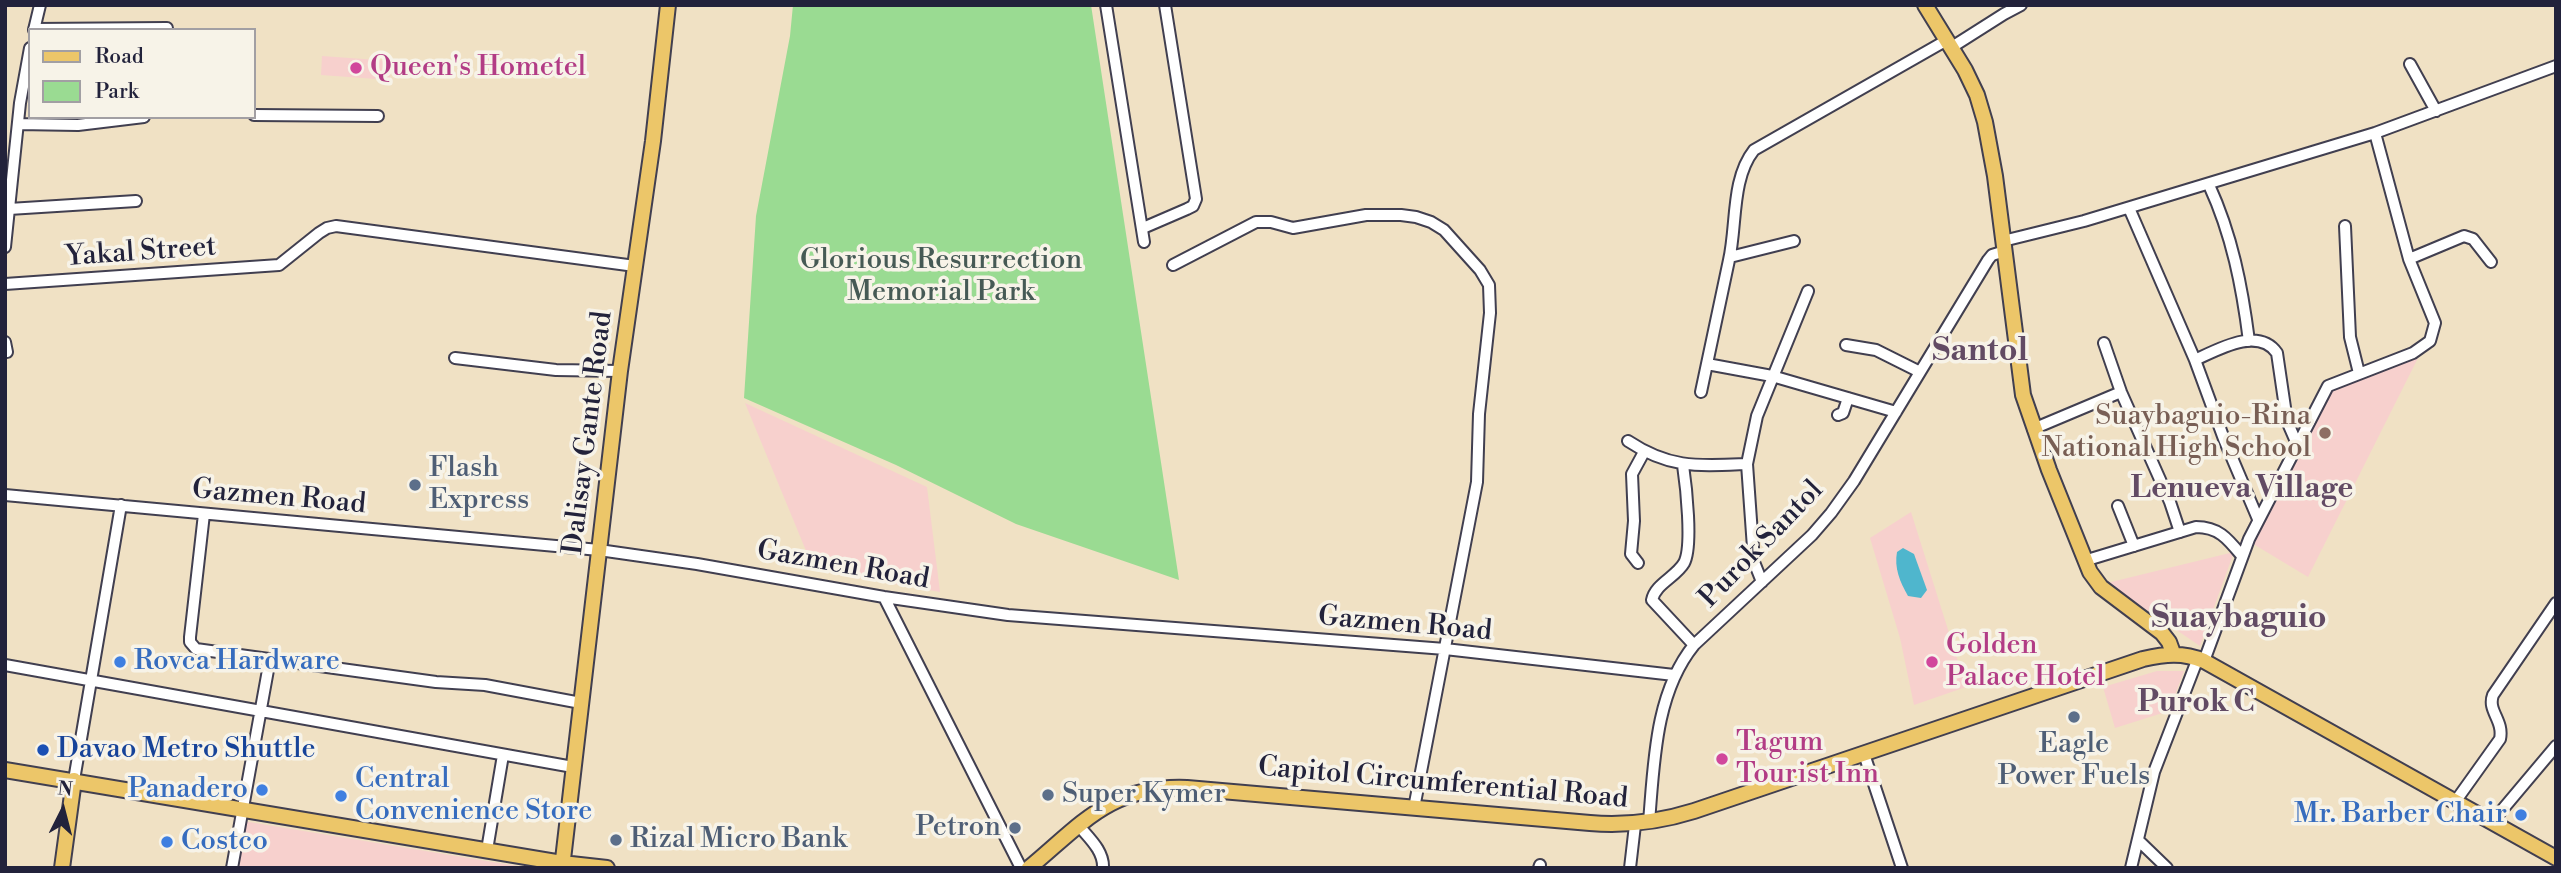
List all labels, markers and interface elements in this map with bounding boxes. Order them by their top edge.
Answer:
legend [28,28,256,119]
text: Road [95,44,144,70]
place label: Queen's Hometel [370,51,586,85]
marker: Queen's Hometel [348,60,364,76]
text: Park [95,79,139,105]
street label: Yakal Street [65,231,217,275]
park label: Glorious Resurrection Memorial Park [800,244,1082,310]
street label: Dalisay Gante Road [557,309,621,557]
district label: Santol [1932,333,2028,371]
place label: Suaybaguio-Rina National High School [2042,400,2311,466]
marker: Suaybaguio-Rina National High School [2317,425,2333,441]
place label: Flash Express [429,452,529,518]
district label: Lenueva Village [2131,472,2353,508]
street label: Gazmen Road [191,474,367,522]
street label: Purok Santol [1693,474,1831,616]
marker: Flash Express [407,477,423,493]
street label: Gazmen Road [754,534,932,598]
district label: Suaybaguio [2151,600,2327,638]
street label: Gazmen Road [1317,601,1493,649]
place label: Golden Palace Hotel [1946,629,2104,695]
place label: Rovca Hardware [134,645,340,679]
marker: Rovca Hardware [112,654,128,670]
marker: Golden Palace Hotel [1924,654,1940,670]
district label: Purok C [2137,686,2255,722]
marker: Eagle Power Fuels [2066,709,2082,725]
place label: Tagum Tourist Inn [1736,726,1879,792]
place label: Eagle Power Fuels [1998,728,2150,794]
place label: Davao Metro Shuttle [57,733,316,767]
marker: Davao Metro Shuttle [35,742,51,758]
street label: Capitol Circumferential Road [1257,751,1629,817]
marker: Tagum Tourist Inn [1714,751,1730,767]
place label: Central Convenience Store [355,763,592,829]
place label: Panadero [128,773,248,807]
north arrow [28,775,98,845]
text: N [56,776,74,802]
place label: Super Kymer [1062,778,1226,812]
marker: Panadero [254,782,270,798]
marker: Super Kymer [1040,787,1056,803]
marker: Central Convenience Store [333,788,349,804]
place label: Mr. Barber Chair [2294,798,2507,832]
marker: Mr. Barber Chair [2513,807,2529,823]
place label: Petron [915,811,1001,845]
marker: Petron [1007,820,1023,836]
place label: Rizal Micro Bank [630,823,847,857]
place label: Costco [181,825,268,859]
marker: Rizal Micro Bank [608,832,624,848]
marker: Costco [159,834,175,850]

